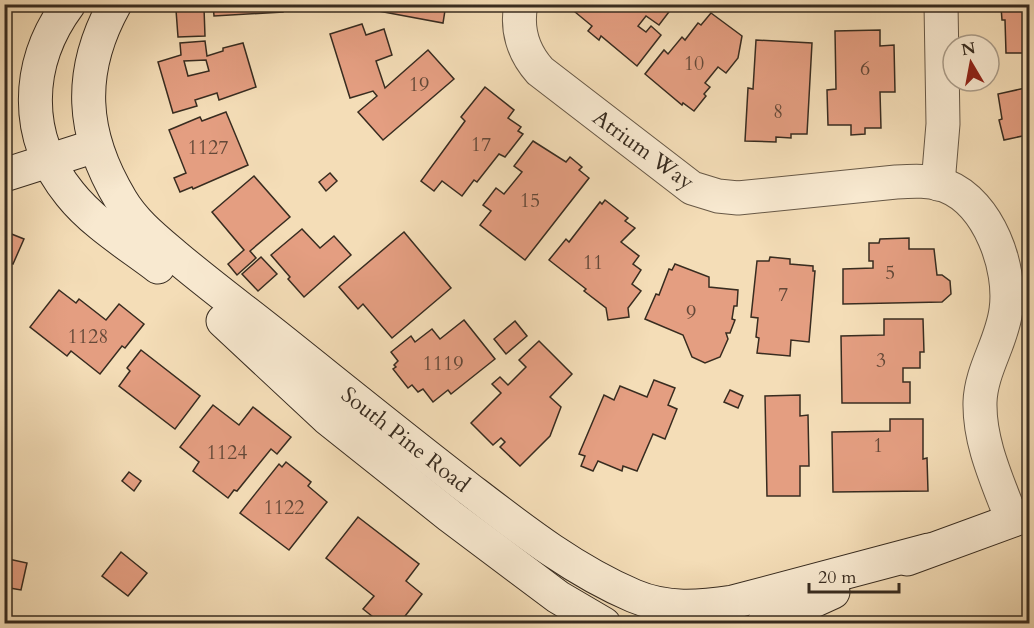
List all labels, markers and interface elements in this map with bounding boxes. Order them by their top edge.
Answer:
north arrow [941,33,1001,93]
text: N [960,37,977,61]
house number: 10 [684,50,704,77]
house number: 6 [860,55,870,82]
house number: 19 [409,71,429,98]
house number: 8 [773,98,783,125]
street label: Atrium Way [587,103,701,197]
house number: 17 [471,131,491,158]
house number: 1127 [188,134,228,161]
house number: 15 [520,187,540,214]
house number: 11 [583,249,603,276]
house number: 5 [885,259,895,286]
house number: 7 [778,281,788,308]
house number: 9 [686,299,696,326]
house number: 1128 [68,323,108,350]
house number: 3 [876,347,886,374]
house number: 1119 [423,350,463,377]
street label: South Pine Road [335,380,476,500]
house number: 1 [873,432,883,459]
house number: 1124 [207,439,247,466]
house number: 1122 [264,494,304,521]
scale bar [809,556,899,594]
text: 20 m [818,565,857,590]

